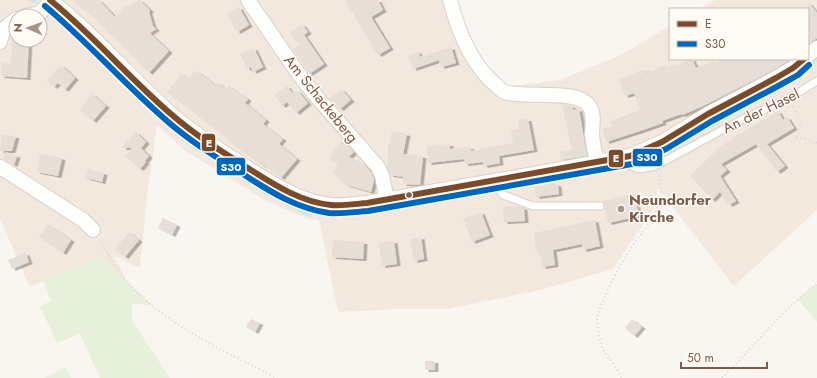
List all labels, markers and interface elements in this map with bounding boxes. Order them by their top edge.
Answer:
north arrow [8,8,48,48]
legend [669,8,809,60]
text: E [705,15,712,33]
text: N [10,23,26,32]
text: S30 [705,35,725,53]
street label: Am Schackeberg [279,50,363,148]
street label: An der Hasel [719,83,803,139]
line badge: E [201,133,216,152]
text: E [206,135,212,151]
line badge: S30 [632,148,663,167]
line badge: E [608,149,624,168]
text: S30 [637,149,658,165]
text: E [613,150,619,166]
line badge: S30 [216,157,246,176]
text: S30 [221,159,242,175]
place label: Neundorfer Kirche [629,189,712,228]
unlabelled marker [404,190,414,200]
marker: Neundorfer Kirche [616,204,626,214]
scale bar [681,344,767,370]
text: 50 m [687,349,714,367]

